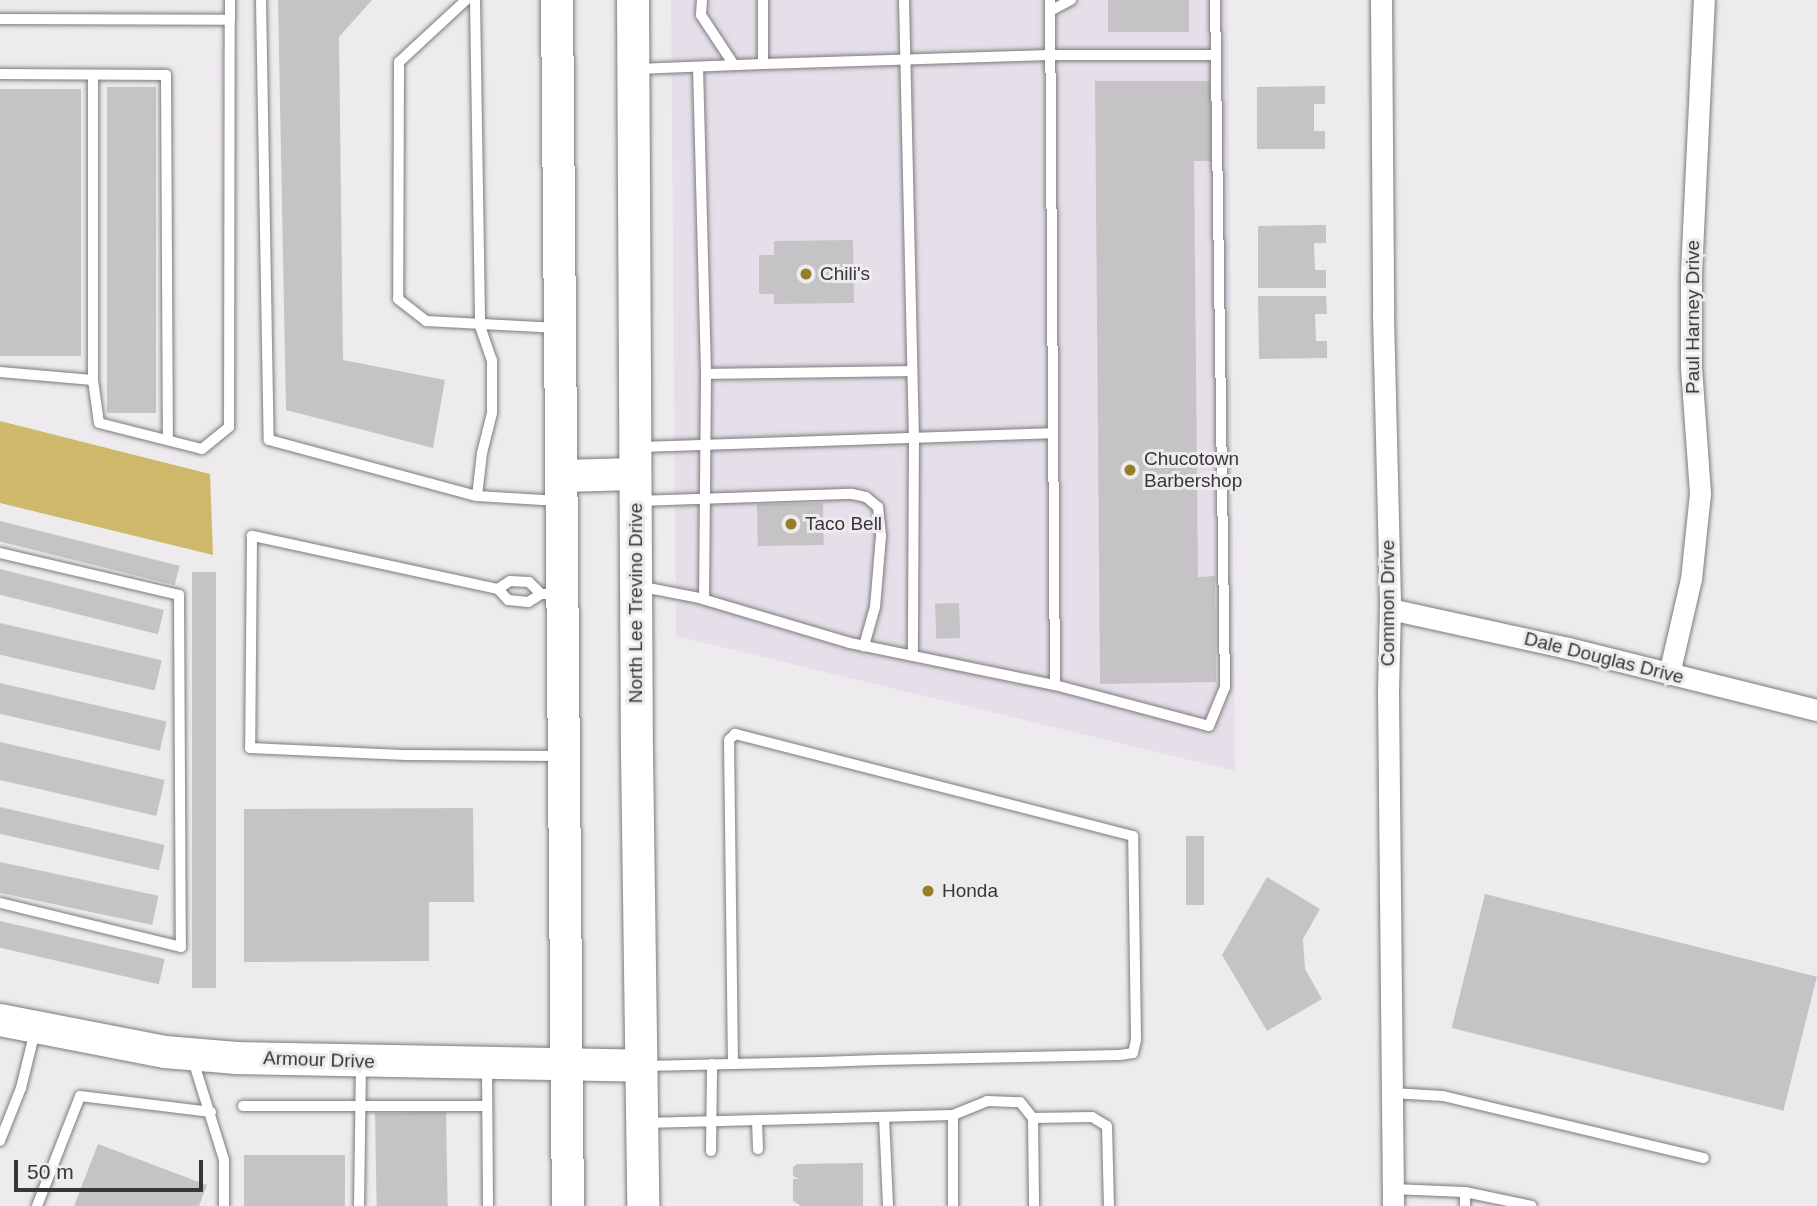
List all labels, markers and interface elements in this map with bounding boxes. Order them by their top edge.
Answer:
street label: Paul Harney Drive [1682,240,1704,394]
place label: Chili's [820,263,870,285]
marker: Chili's [798,266,814,282]
place label: Chucotown Barbershop [1144,448,1242,492]
marker: Chucotown Barbershop [1122,462,1138,478]
street label: North Lee Trevino Drive [625,503,647,703]
place label: Taco Bell [805,513,882,535]
marker: Taco Bell [783,516,799,532]
street label: Common Drive [1377,540,1399,666]
street label: Dale Douglas Drive [1522,627,1686,689]
place label: Honda [942,880,998,902]
marker: Honda [920,883,936,899]
street label: Armour Drive [263,1047,375,1073]
scale bar [18,1146,206,1190]
text: 50 m [27,1160,74,1183]

